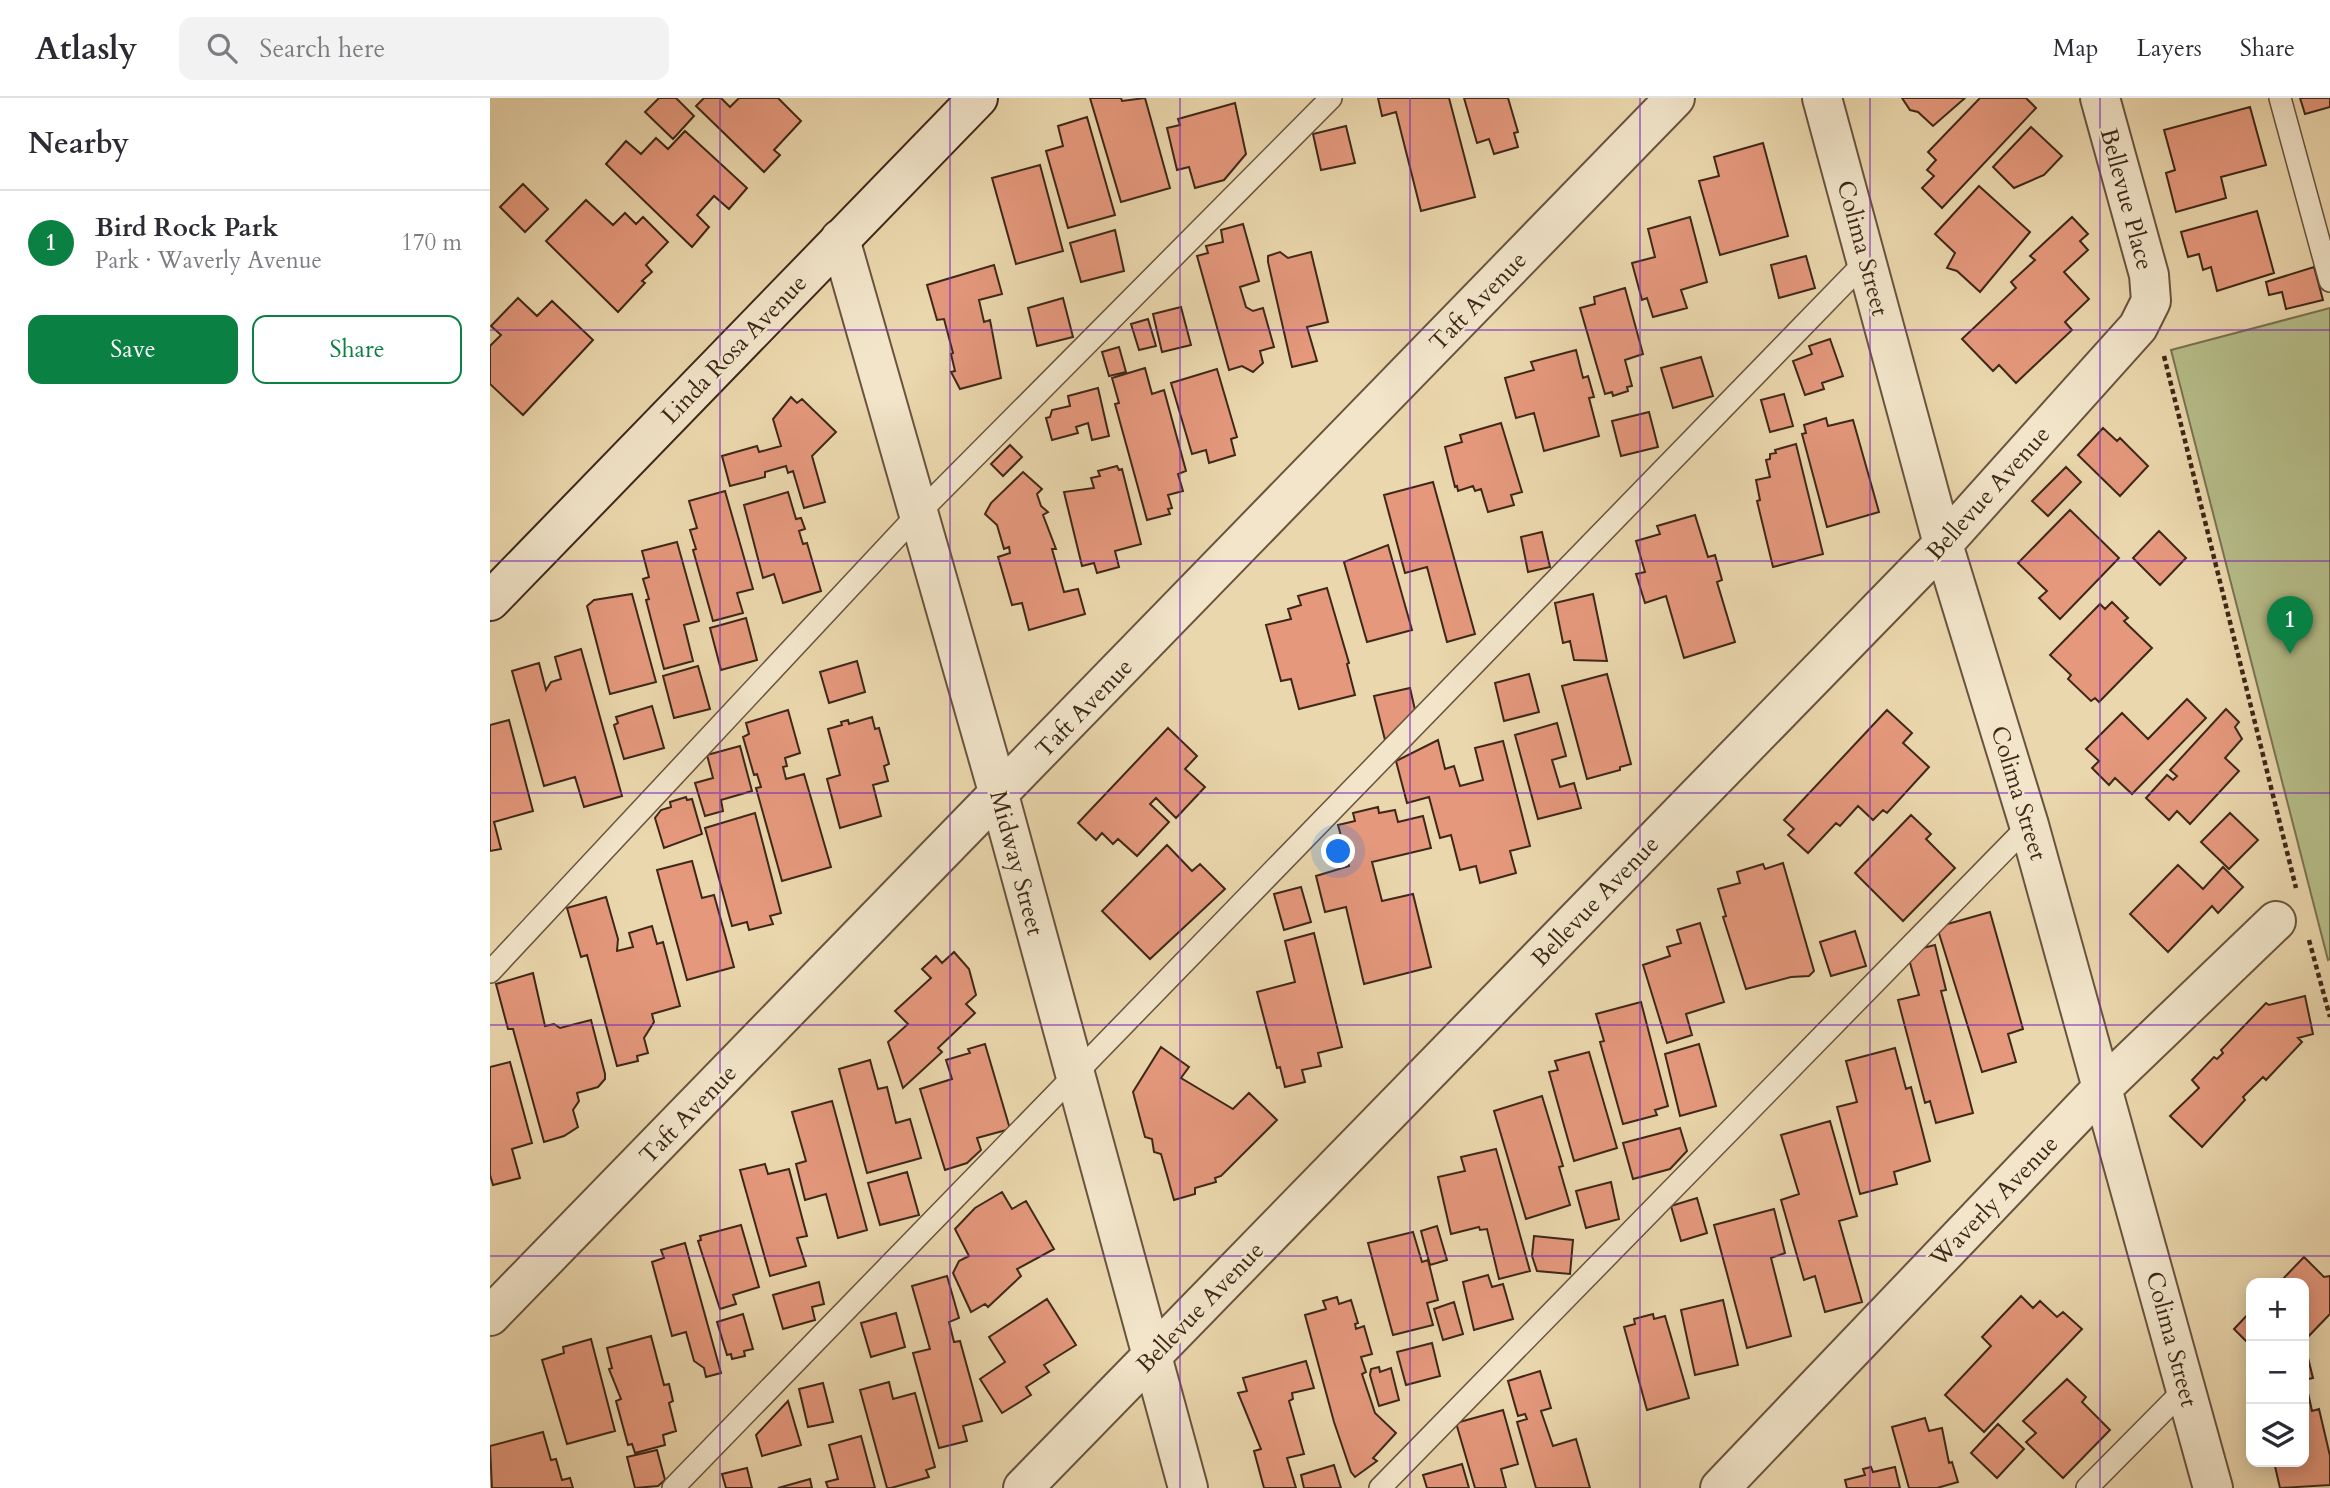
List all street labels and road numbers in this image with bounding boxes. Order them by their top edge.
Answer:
street label: Bellevue Place [2092,125,2161,274]
street label: Colima Street [1829,177,1897,320]
street label: Taft Avenue [1422,244,1534,359]
street label: Linda Rosa Avenue [654,267,815,432]
street label: Bellevue Avenue [1919,419,2058,568]
street label: Taft Avenue [1028,651,1140,766]
street label: Colima Street [1982,722,2055,865]
street label: Midway Street [981,787,1052,940]
street label: Bellevue Avenue [1524,828,1667,974]
street label: Taft Avenue [632,1057,744,1172]
street label: Waverly Avenue [1922,1128,2066,1275]
street label: Bellevue Avenue [1129,1234,1272,1380]
street label: Colima Street [2138,1268,2206,1411]

